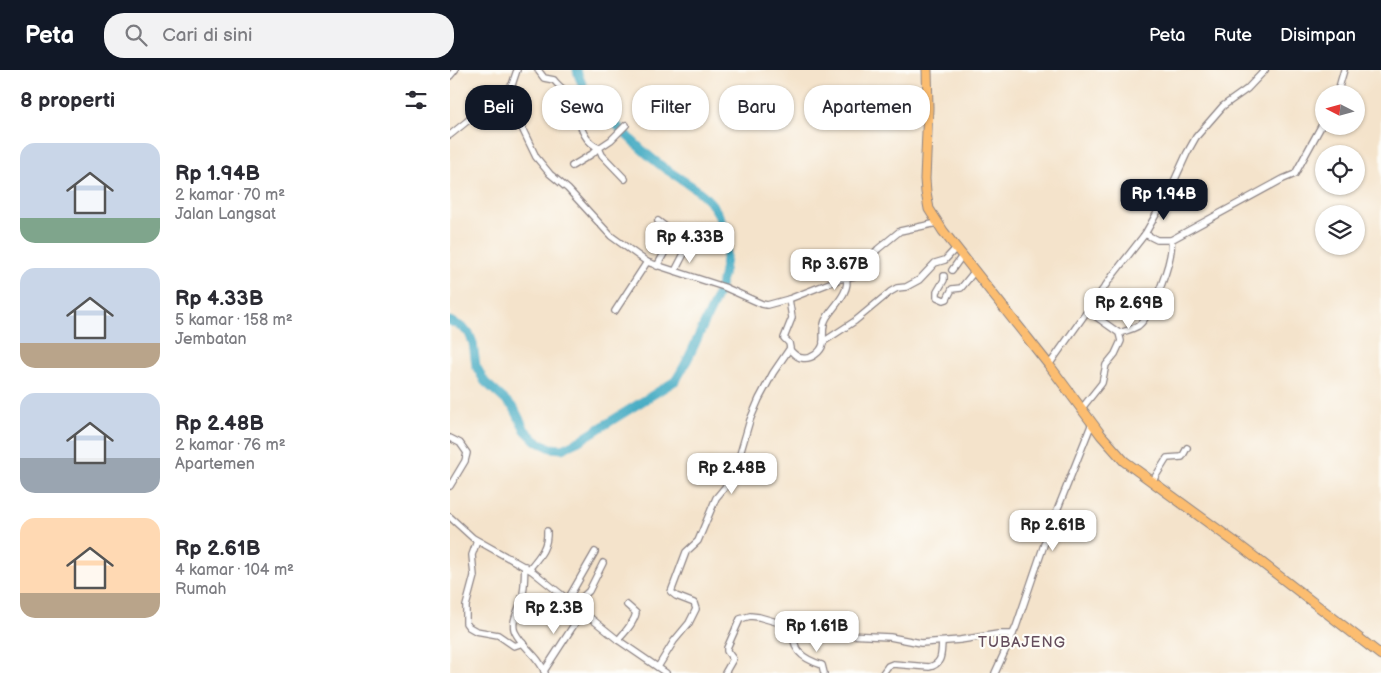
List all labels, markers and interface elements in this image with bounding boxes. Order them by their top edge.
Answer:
search box [104,13,454,58]
text: Peta [25,21,74,50]
icon: search [122,21,150,49]
text: Cari di sini [162,24,252,47]
text: Peta [1149,25,1185,46]
text: Rute [1213,25,1252,46]
text: Disimpan [1280,25,1356,46]
chip: Beli [465,85,532,130]
chip: Sewa [542,85,622,130]
chip: Filter [632,85,709,130]
chip: Baru [719,85,794,130]
chip: Apartemen [804,85,930,130]
north arrow [1315,85,1365,135]
map controls [1315,85,1365,255]
icon: filters [402,86,430,114]
text: 8 properti [20,88,115,113]
button: locate [1315,145,1365,195]
text: Rp 1.94B [175,161,260,186]
icon: home [60,163,120,223]
pin: Rp 1.94B [1112,178,1216,221]
text: Rp 1.94B [1132,185,1196,204]
text: 2 kamar · 70 m² [175,186,285,205]
text: Jalan Langsat [175,205,276,224]
button: layers [1315,205,1365,255]
pin: Rp 4.33B [638,222,742,264]
text: Rp 4.33B [656,228,724,247]
pin: Rp 3.67B [783,248,887,291]
text: Rp 3.67B [801,255,869,274]
text: Rp 4.33B [175,286,263,311]
icon: home [60,288,120,348]
pin: Rp 2.69B [1077,288,1181,330]
text: Rp 2.69B [1095,294,1163,313]
text: 5 kamar · 158 m² [175,311,293,330]
text: Jembatan [175,330,246,349]
text: Rp 2.48B [175,411,264,436]
icon: home [60,413,120,473]
text: 2 kamar · 76 m² [175,436,286,455]
pin: Rp 2.48B [680,452,784,495]
text: Apartemen [175,455,255,474]
text: Rp 2.48B [698,459,766,478]
pin: Rp 2.61B [1001,510,1105,552]
text: Rp 2.61B [1020,516,1086,535]
text: Rp 2.61B [175,536,261,561]
icon: home [60,538,120,598]
text: 4 kamar · 104 m² [175,561,294,580]
text: Rumah [175,580,226,599]
pin: Rp 2.3B [508,592,600,635]
text: Rp 2.3B [525,599,583,618]
pin: Rp 1.61B [765,610,869,653]
text: Rp 1.61B [786,617,848,636]
district label: TUBAJENG [978,633,1066,652]

